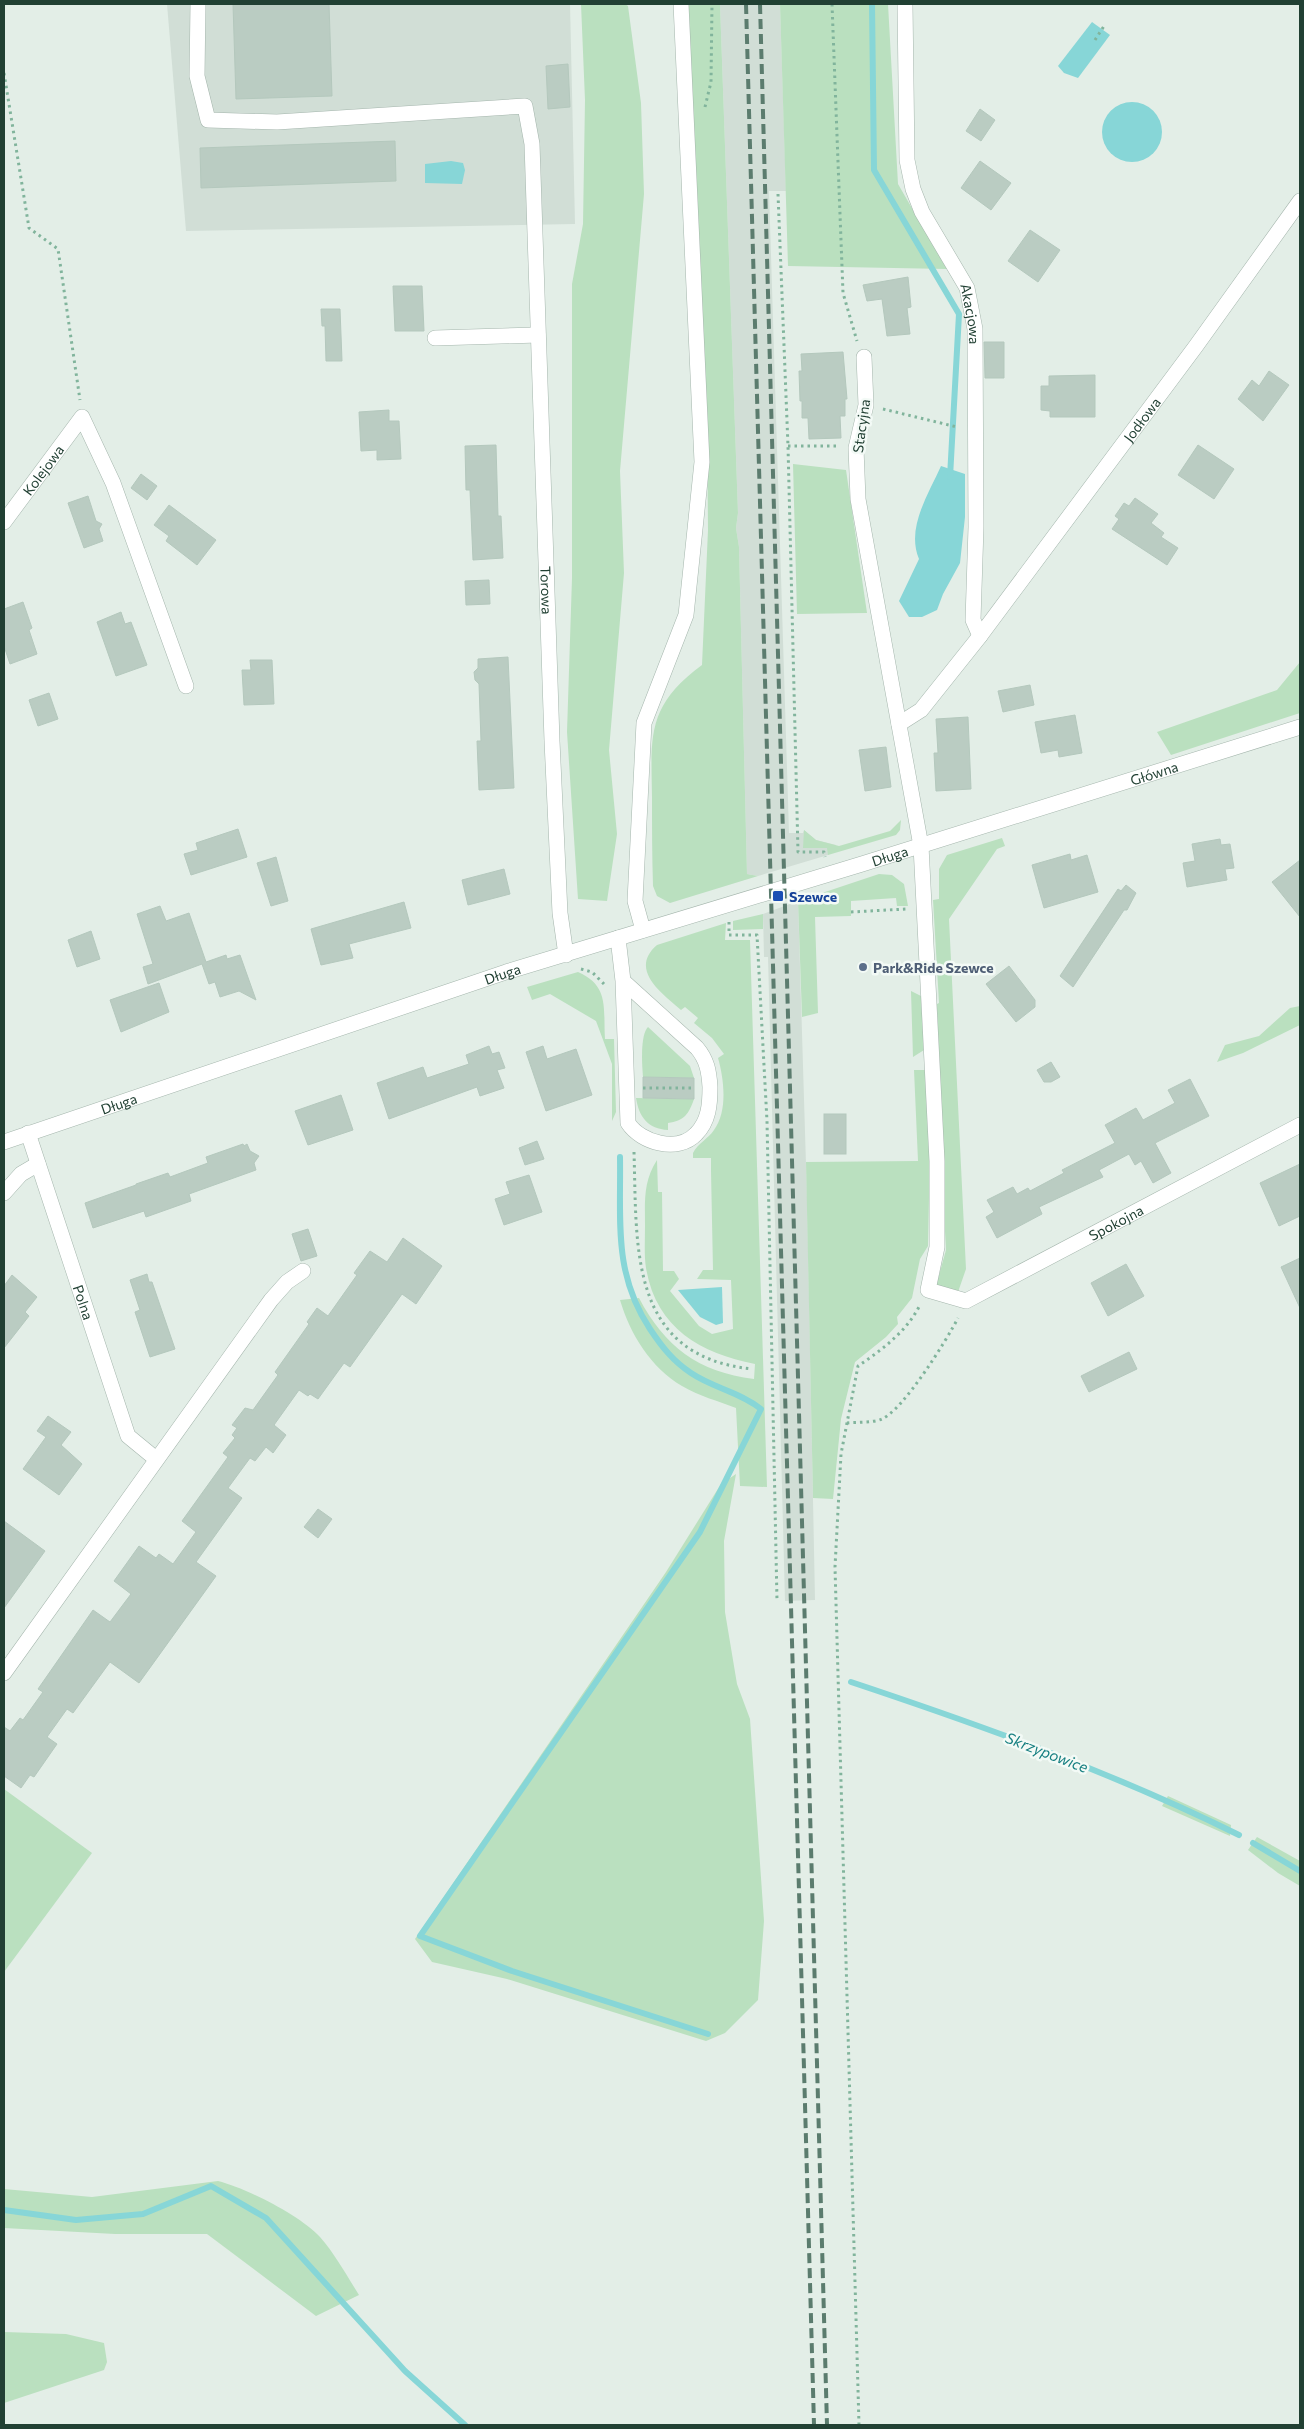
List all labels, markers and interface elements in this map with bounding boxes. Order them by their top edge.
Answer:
street label: Akacjowa [958,282,984,344]
street label: Jodłowa [1119,394,1164,445]
street label: Stacyjna [849,398,873,454]
street label: Kolejowa [19,441,67,498]
street label: Torowa [538,566,556,615]
street label: Główna [1128,757,1180,788]
street label: Długa [869,842,910,869]
place label: Szewce [789,888,837,905]
marker: Szewce [771,889,785,903]
place label: Park&Ride Szewce [873,959,994,976]
street label: Długa [482,960,522,987]
marker: Park&Ride Szewce [857,961,869,973]
street label: Długa [98,1089,139,1117]
street label: Spokojna [1085,1201,1146,1244]
street label: Polna [70,1282,97,1322]
water label: Skrzypowice [1003,1728,1091,1776]

